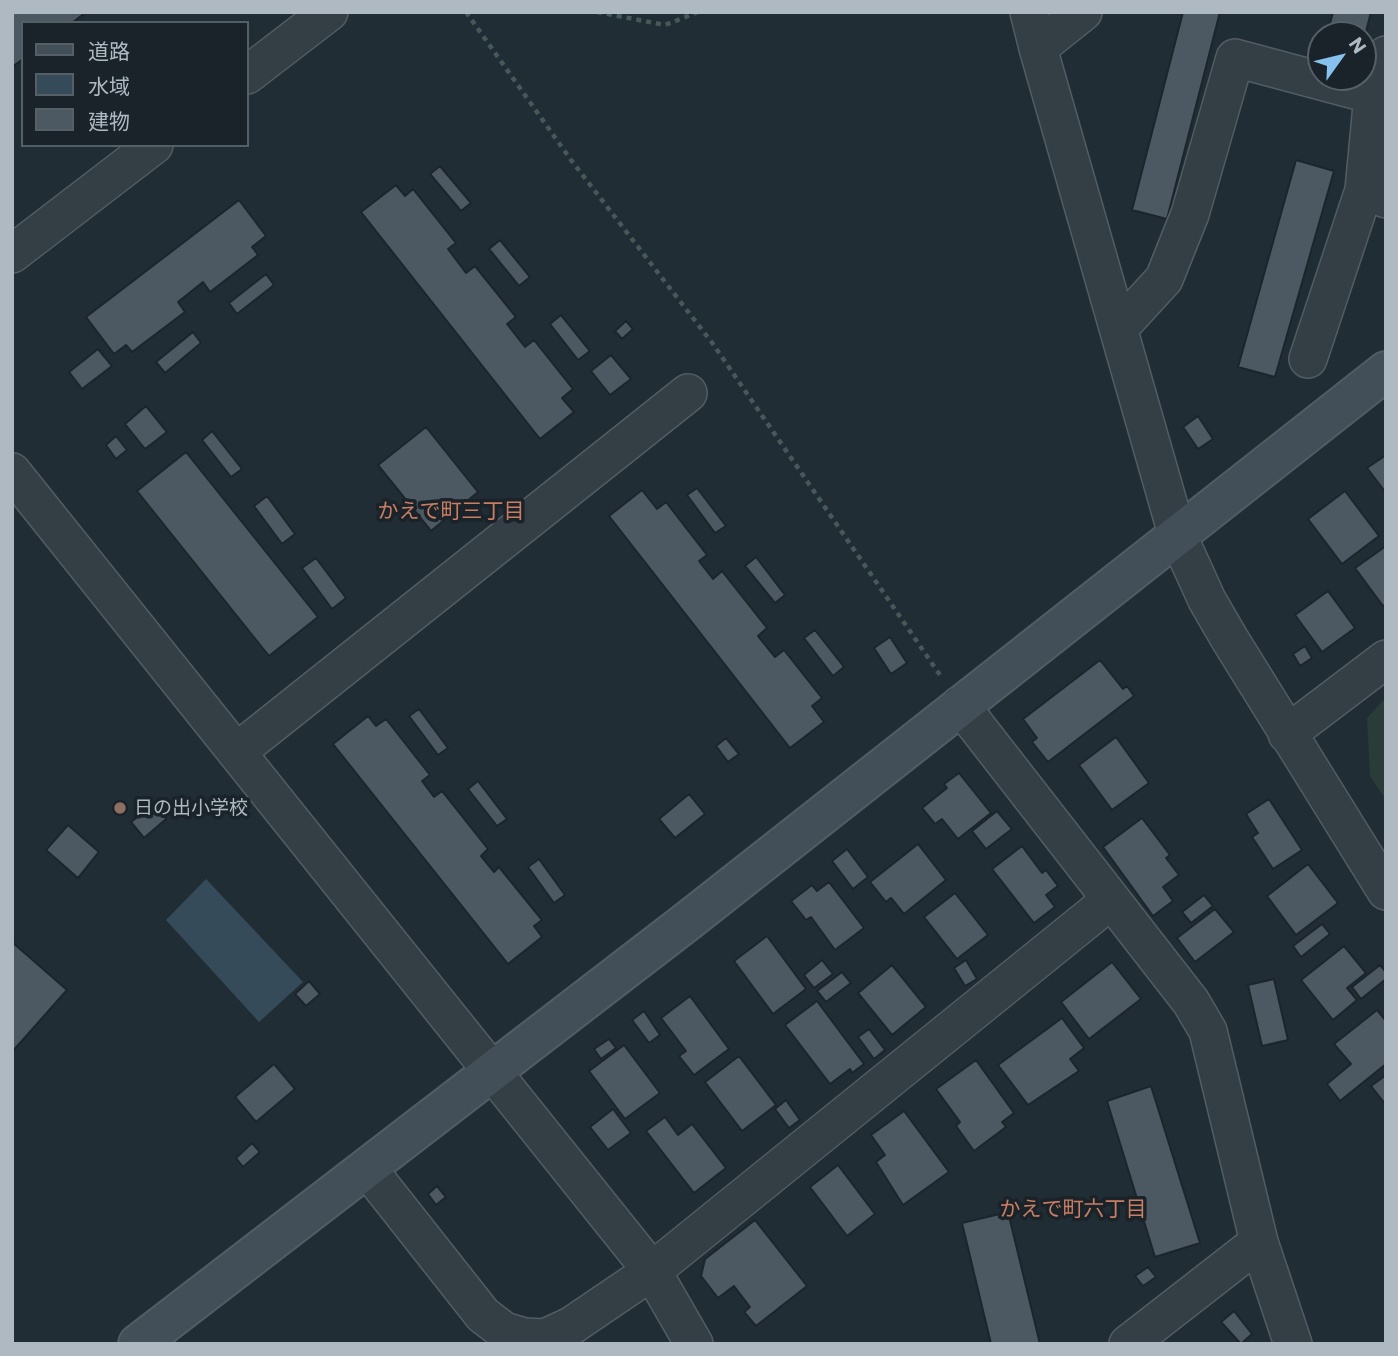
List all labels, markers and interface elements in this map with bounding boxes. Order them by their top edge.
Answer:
legend [21,21,248,147]
north arrow [1307,21,1377,91]
text: N [1345,33,1372,57]
text: 道路 [88,38,130,63]
text: 水域 [88,73,130,98]
text: 建物 [88,108,130,133]
district label: かえで町三丁目 [378,498,524,524]
place label: 日の出小学校 [134,797,248,819]
marker: 日の出小学校 [112,800,128,816]
district label: かえで町六丁目 [1000,1196,1146,1222]

